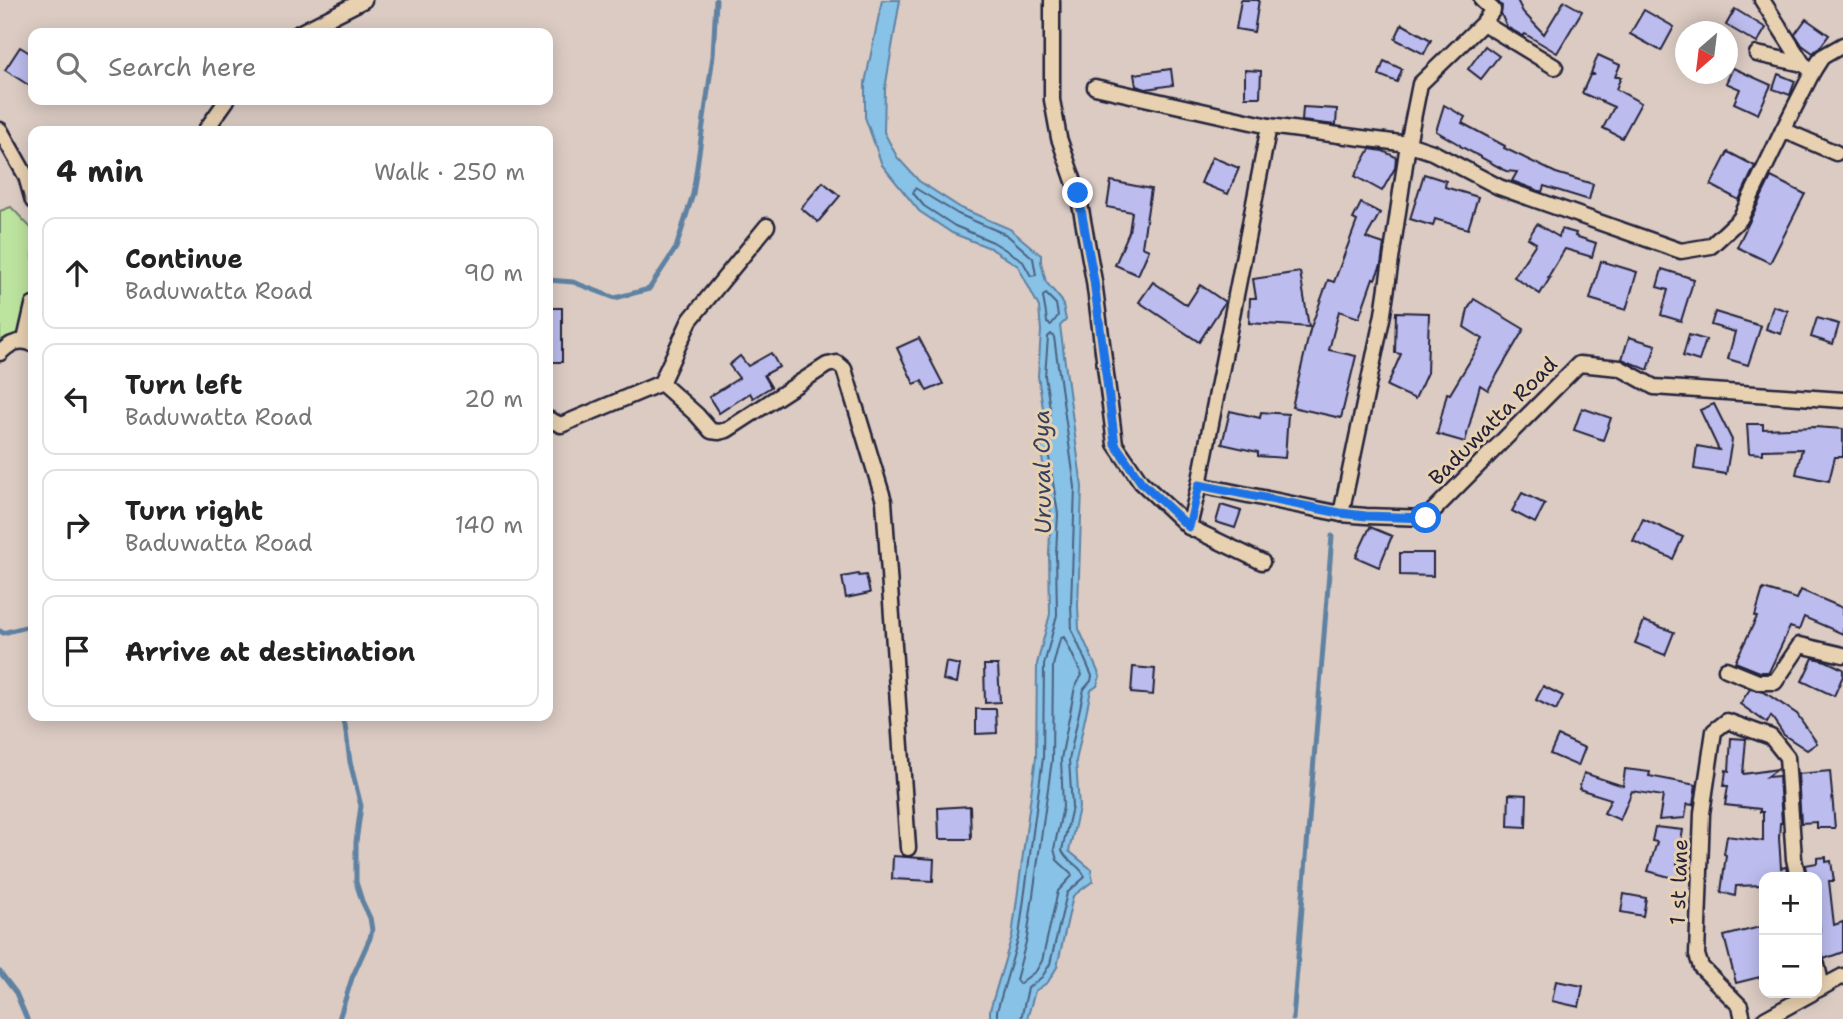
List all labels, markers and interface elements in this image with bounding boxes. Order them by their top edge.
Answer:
north arrow [1675,21,1738,84]
search box [28,28,553,105]
icon: search [52,48,90,86]
text: Search here [108,49,257,84]
text: 4 min [56,151,143,192]
text: Walk · 250 m [374,157,525,187]
route end [1062,177,1093,208]
text: Continue [125,241,243,276]
icon: ahead [58,254,96,292]
text: 90 m [463,258,523,288]
text: Baduwatta Road [125,276,313,306]
street label: Baduwatta Road [1423,351,1563,491]
text: Turn left [125,367,242,402]
icon: left [58,380,96,418]
text: 20 m [464,384,523,414]
text: Baduwatta Road [125,402,313,432]
water label: Uruval Oya [1026,410,1058,534]
text: Turn right [125,493,263,528]
route start [1410,502,1441,533]
icon: right [58,506,96,544]
text: 140 m [455,510,523,540]
text: Baduwatta Road [125,528,313,558]
icon: arrive [58,632,96,670]
text: Arrive at destination [125,634,415,669]
street label: 1 st lane [1664,838,1694,926]
map controls [1759,872,1822,998]
button: + [1759,872,1822,935]
button: − [1759,935,1822,998]

